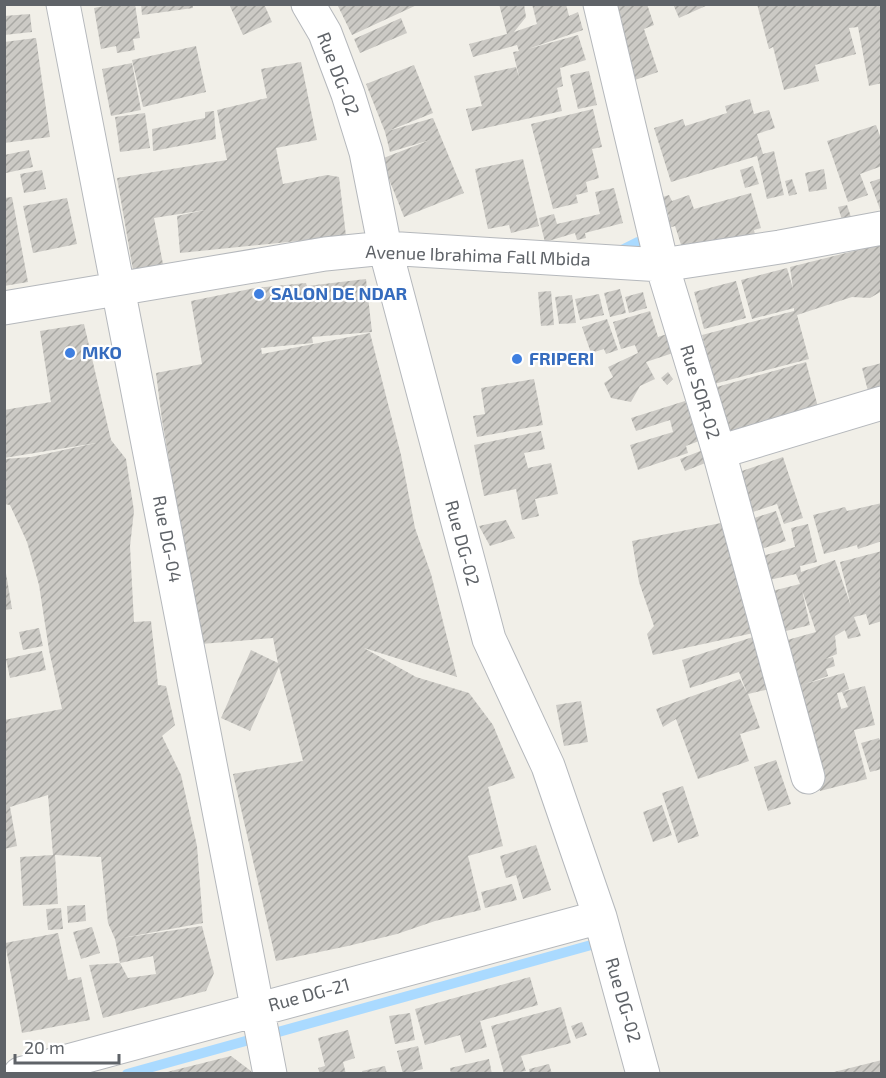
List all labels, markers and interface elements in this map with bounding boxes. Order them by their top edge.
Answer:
street label: Rue DG-02 [313,29,365,118]
street label: Avenue Ibrahima Fall Mbida [365,240,591,270]
place label: SALON DE NDAR [271,282,408,304]
marker: SALON DE NDAR [252,287,266,301]
place label: MKO [82,341,122,363]
street label: Rue SOR-02 [676,342,726,441]
marker: MKO [63,346,77,360]
place label: FRIPERI [529,347,594,369]
marker: FRIPERI [510,352,524,366]
street label: Rue DG-04 [149,493,187,584]
street label: Rue DG-02 [441,498,485,588]
street label: Rue DG-02 [601,955,647,1045]
street label: Rue DG-21 [265,973,352,1015]
scale bar [15,1027,118,1065]
text: 20 m [24,1036,65,1058]

